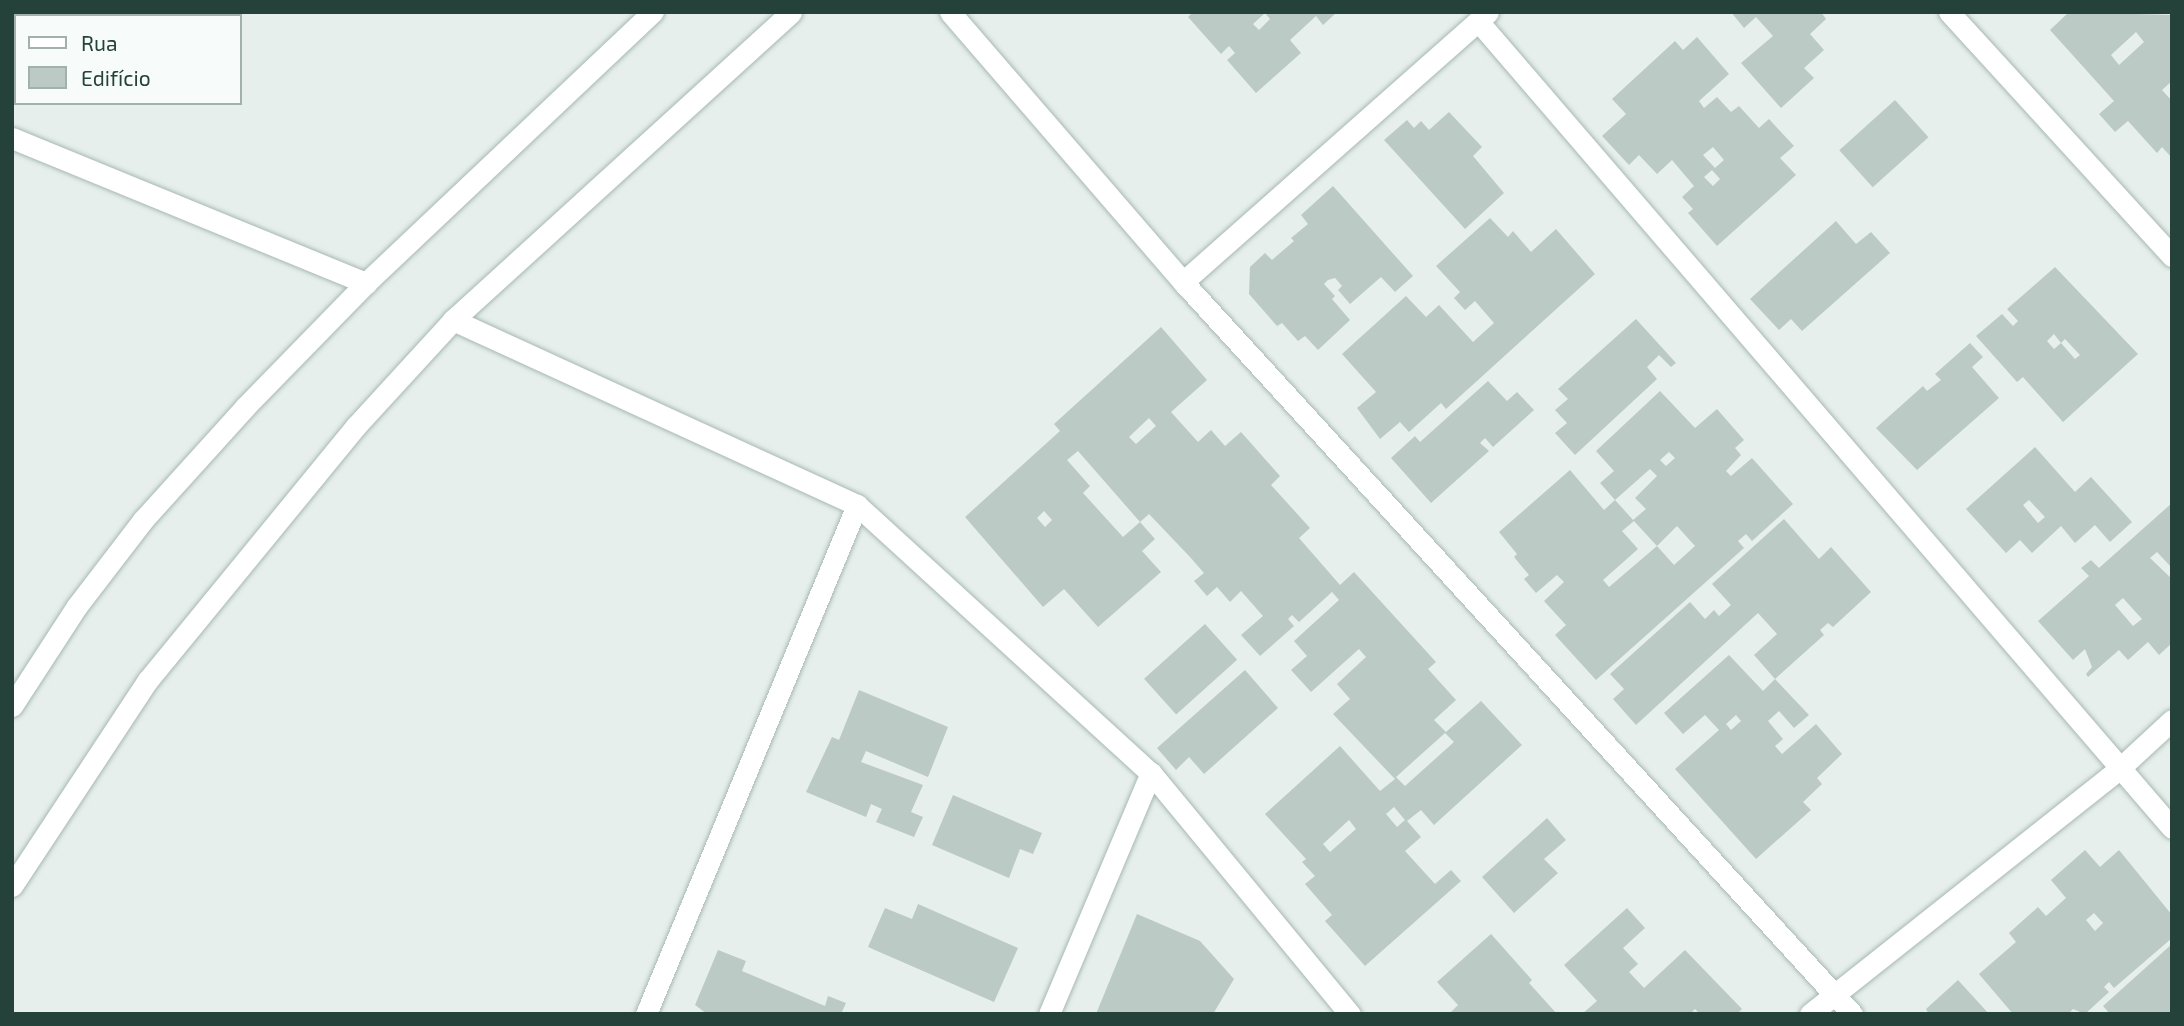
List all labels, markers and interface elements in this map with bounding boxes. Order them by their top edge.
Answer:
legend [14,14,242,105]
text: Rua [81,30,117,55]
text: Edifício [81,65,151,90]

